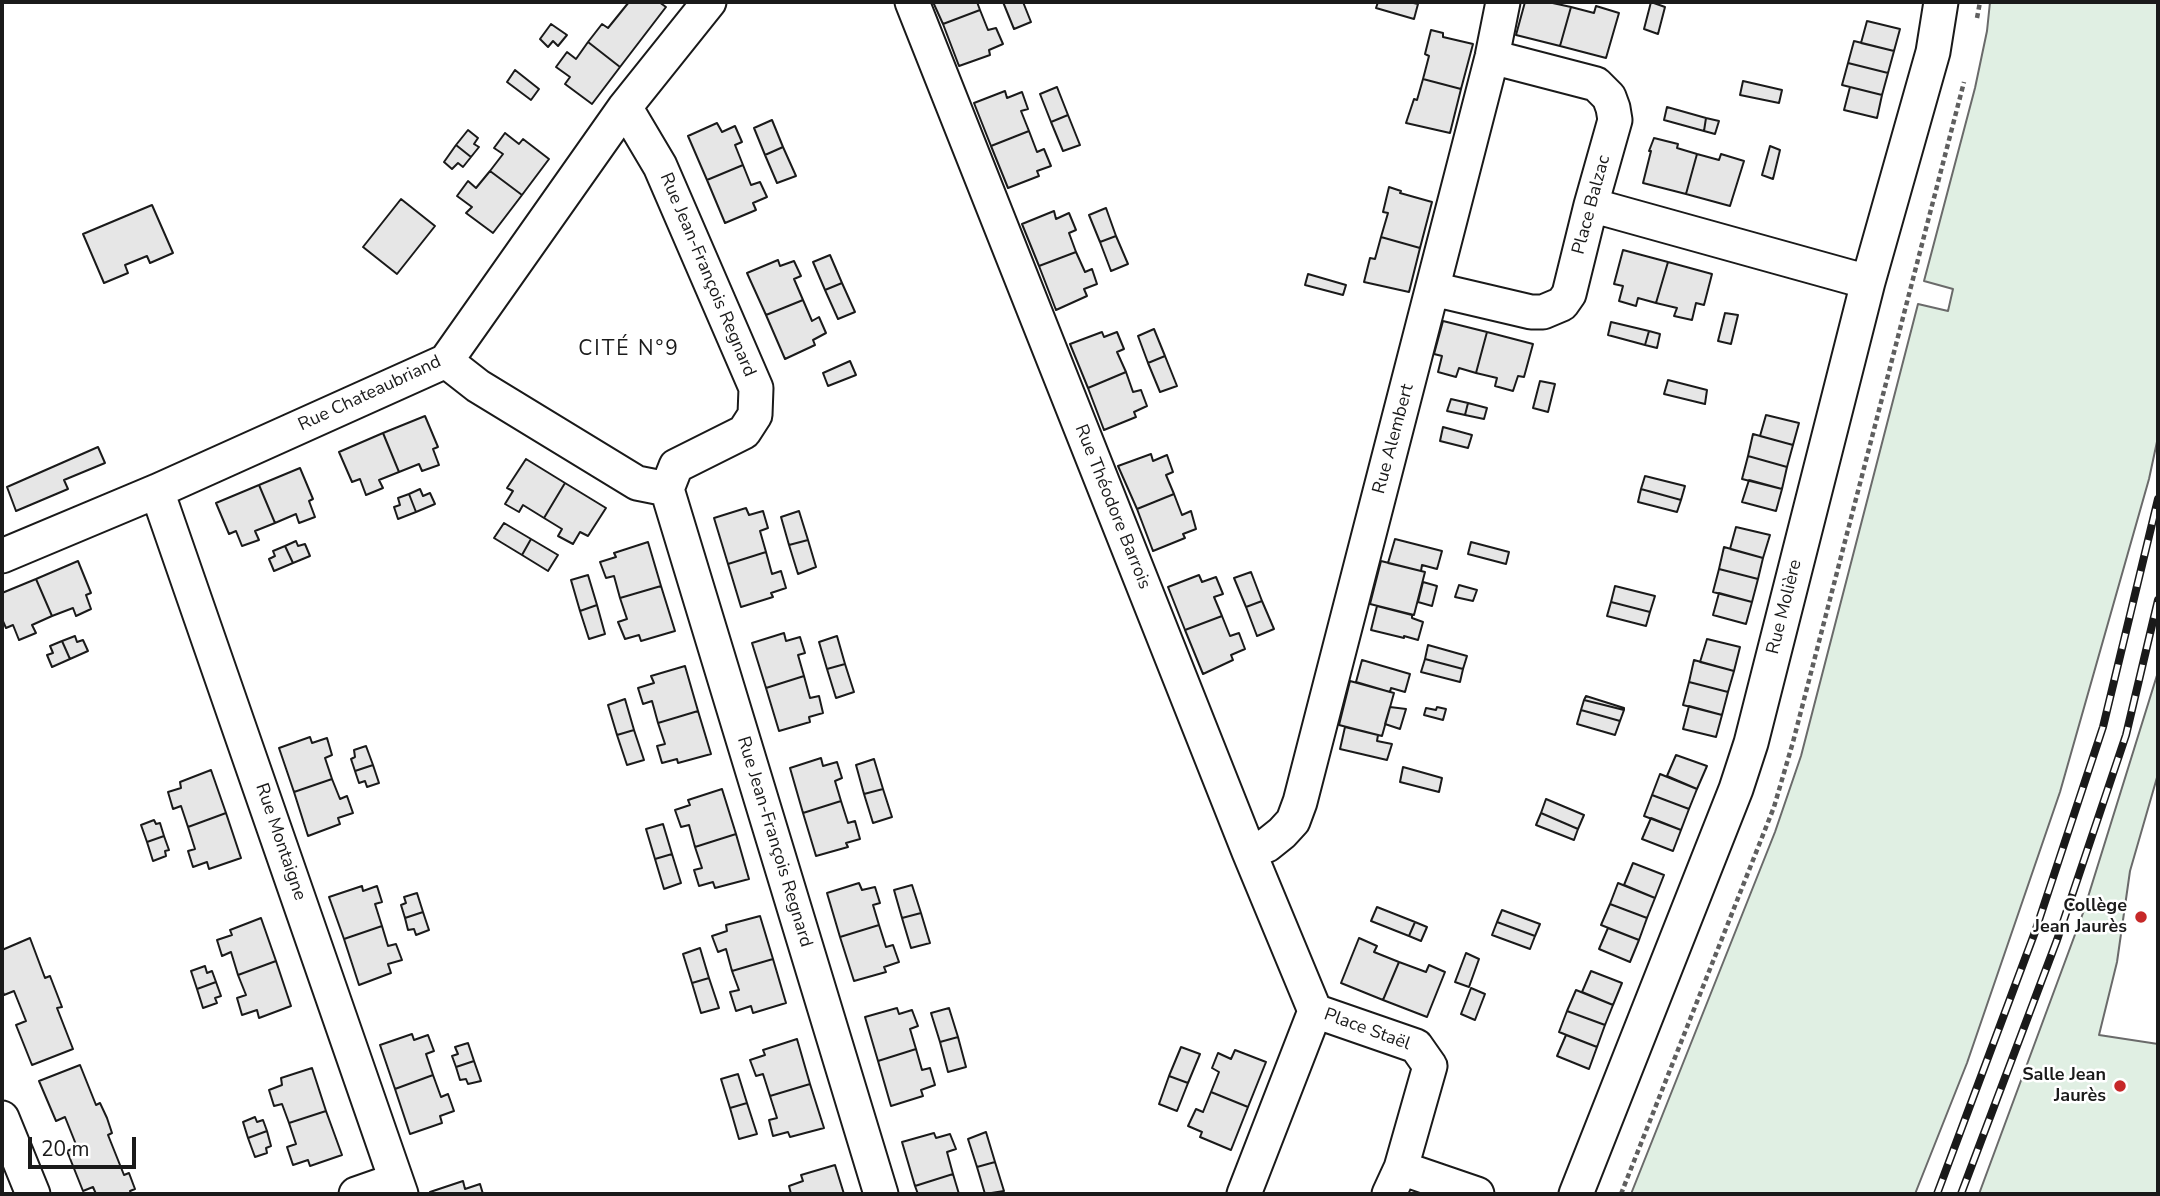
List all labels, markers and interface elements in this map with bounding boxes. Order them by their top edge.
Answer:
street label: Place Balzac [1568,153,1616,257]
street label: Rue Jean-François Regnard [654,170,760,380]
district label: CITÉ N°9 [579,337,679,363]
street label: Rue Chateaubriand [295,351,445,437]
street label: Rue Alembert [1369,382,1419,496]
street label: Rue Théodore Barrois [1069,422,1155,592]
street label: Rue Molière [1763,557,1807,657]
street label: Rue Jean-François Regnard [732,734,816,950]
street label: Rue Montaigne [250,781,310,903]
place label: Collège Jean Jaurès [2034,896,2127,939]
marker: Collège Jean Jaurès [2133,909,2149,925]
street label: Place Staël [1321,1004,1413,1056]
place label: Salle Jean Jaurès [2022,1065,2106,1108]
marker: Salle Jean Jaurès [2112,1078,2128,1094]
scale bar [32,1122,140,1166]
text: 20 m [41,1135,90,1163]

